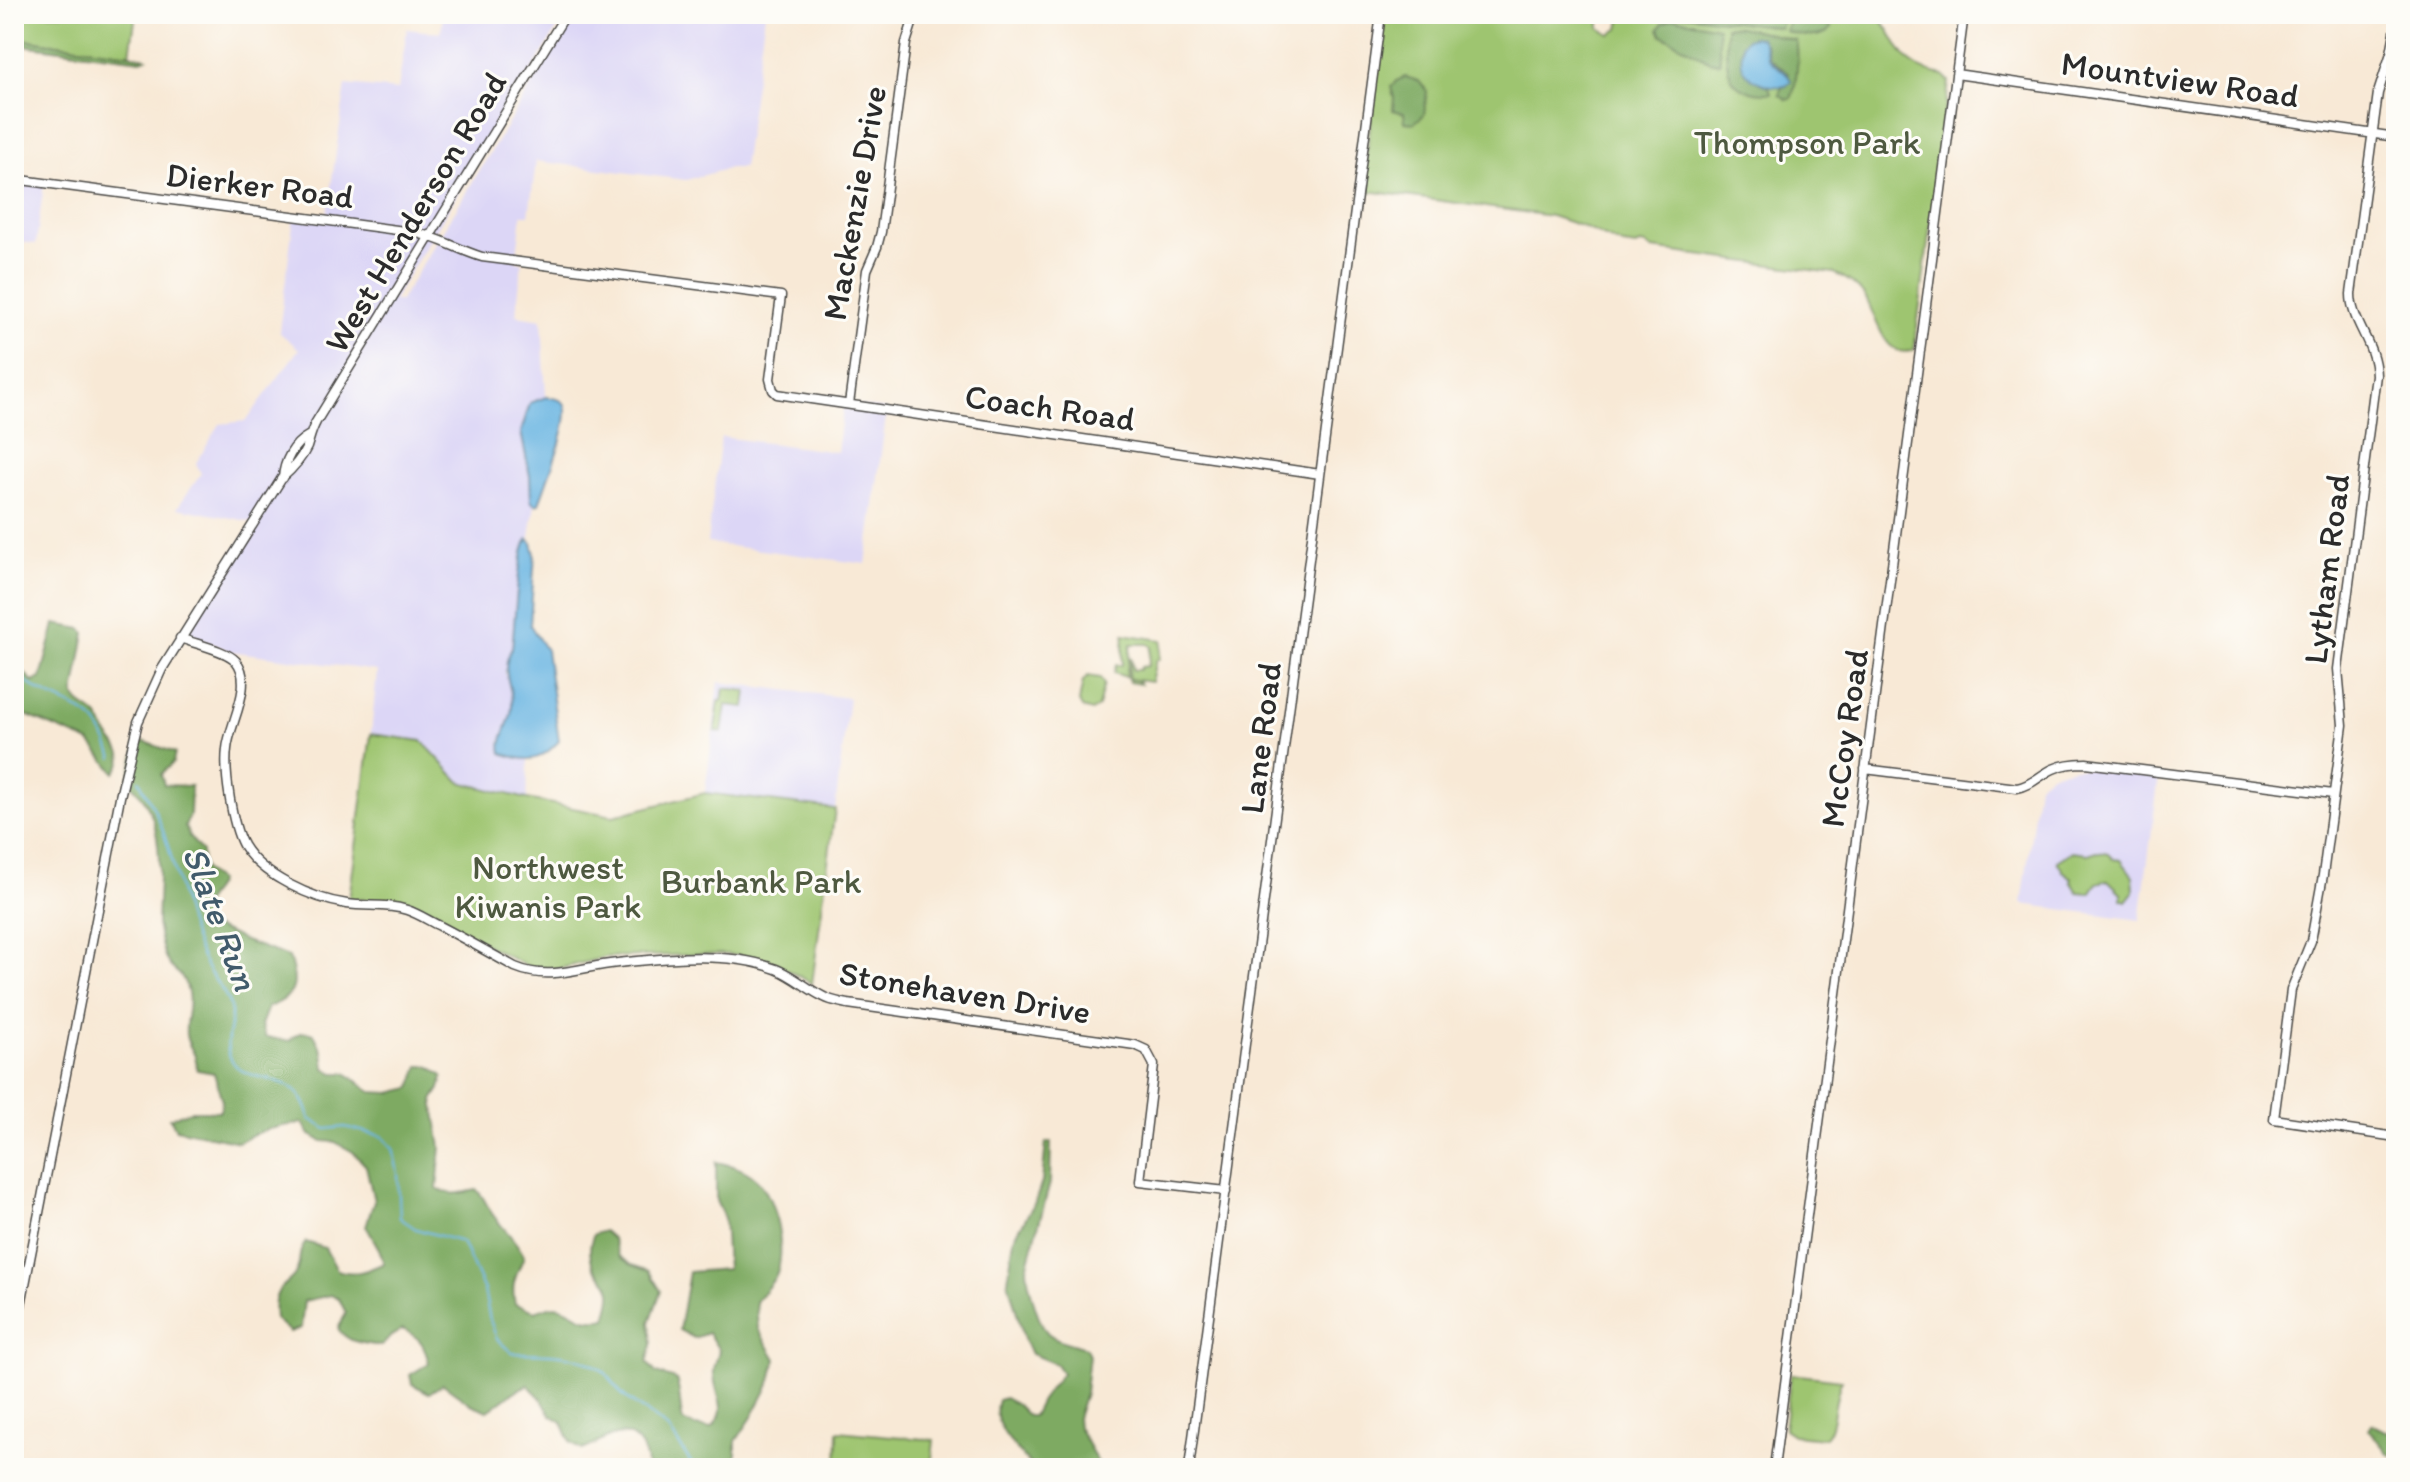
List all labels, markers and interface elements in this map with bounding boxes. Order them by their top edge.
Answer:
street label: Mountview Road [2058,43,2301,116]
street label: West Henderson Road [316,65,515,360]
street label: Mackenzie Drive [814,83,895,324]
park label: Thompson Park [1694,122,1921,163]
street label: Dierker Road [164,154,356,217]
street label: Coach Road [962,375,1138,440]
street label: Lytham Road [2295,472,2358,666]
street label: McCoy Road [1812,646,1877,830]
street label: Lane Road [1231,660,1290,816]
water label: Slate Run [173,840,268,997]
park label: Northwest Kiwanis Park [455,847,641,927]
park label: Burbank Park [661,861,862,902]
street label: Stonehaven Drive [836,952,1094,1033]

